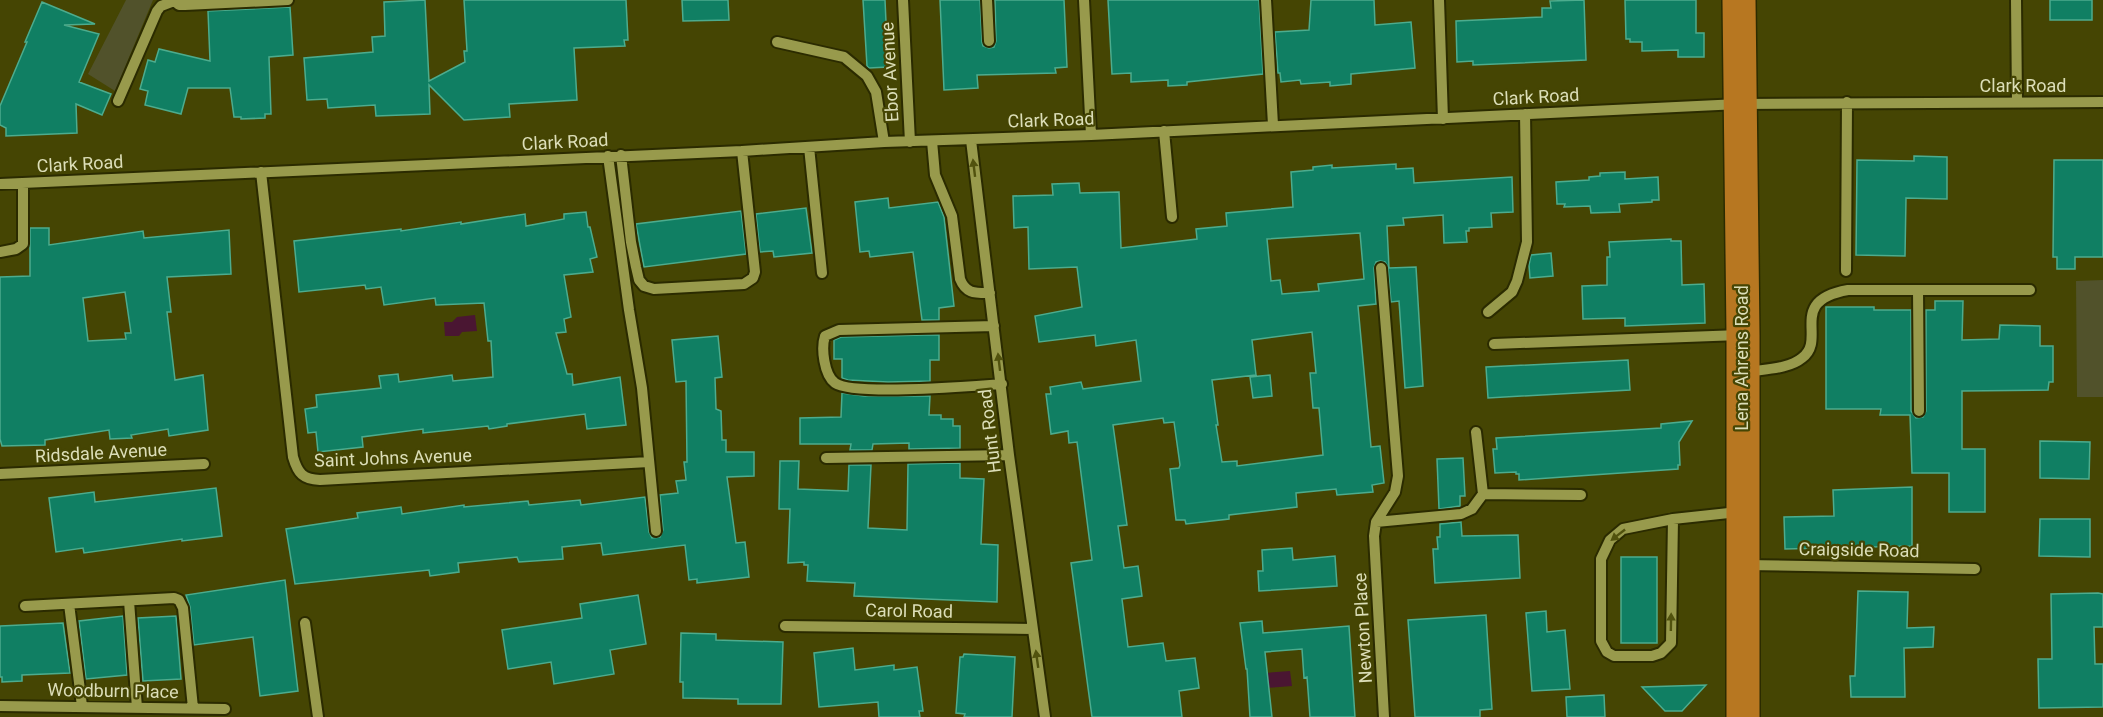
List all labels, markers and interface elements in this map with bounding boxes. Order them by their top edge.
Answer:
street label: Ebor Avenue [876,22,903,123]
street label: Clark Road [1980,75,2066,96]
street label: Clark Road [1492,84,1580,109]
street label: Clark Road [1007,107,1095,132]
street label: Clark Road [521,129,609,154]
street label: Clark Road [36,151,124,176]
one-way arrow [970,159,979,178]
street label: Lena Ahrens Road [1731,285,1752,431]
one-way arrow [994,352,1003,371]
street label: Hunt Road [974,388,1005,474]
street label: Ridsdale Avenue [34,439,167,466]
street label: Saint Johns Avenue [314,444,472,471]
one-way arrow [1610,528,1626,541]
street label: Craigside Road [1798,538,1920,561]
street label: Newton Place [1349,572,1376,684]
street label: Carol Road [865,599,953,622]
one-way arrow [1666,613,1676,632]
one-way arrow [1032,649,1041,668]
street label: Woodburn Place [47,679,179,702]

